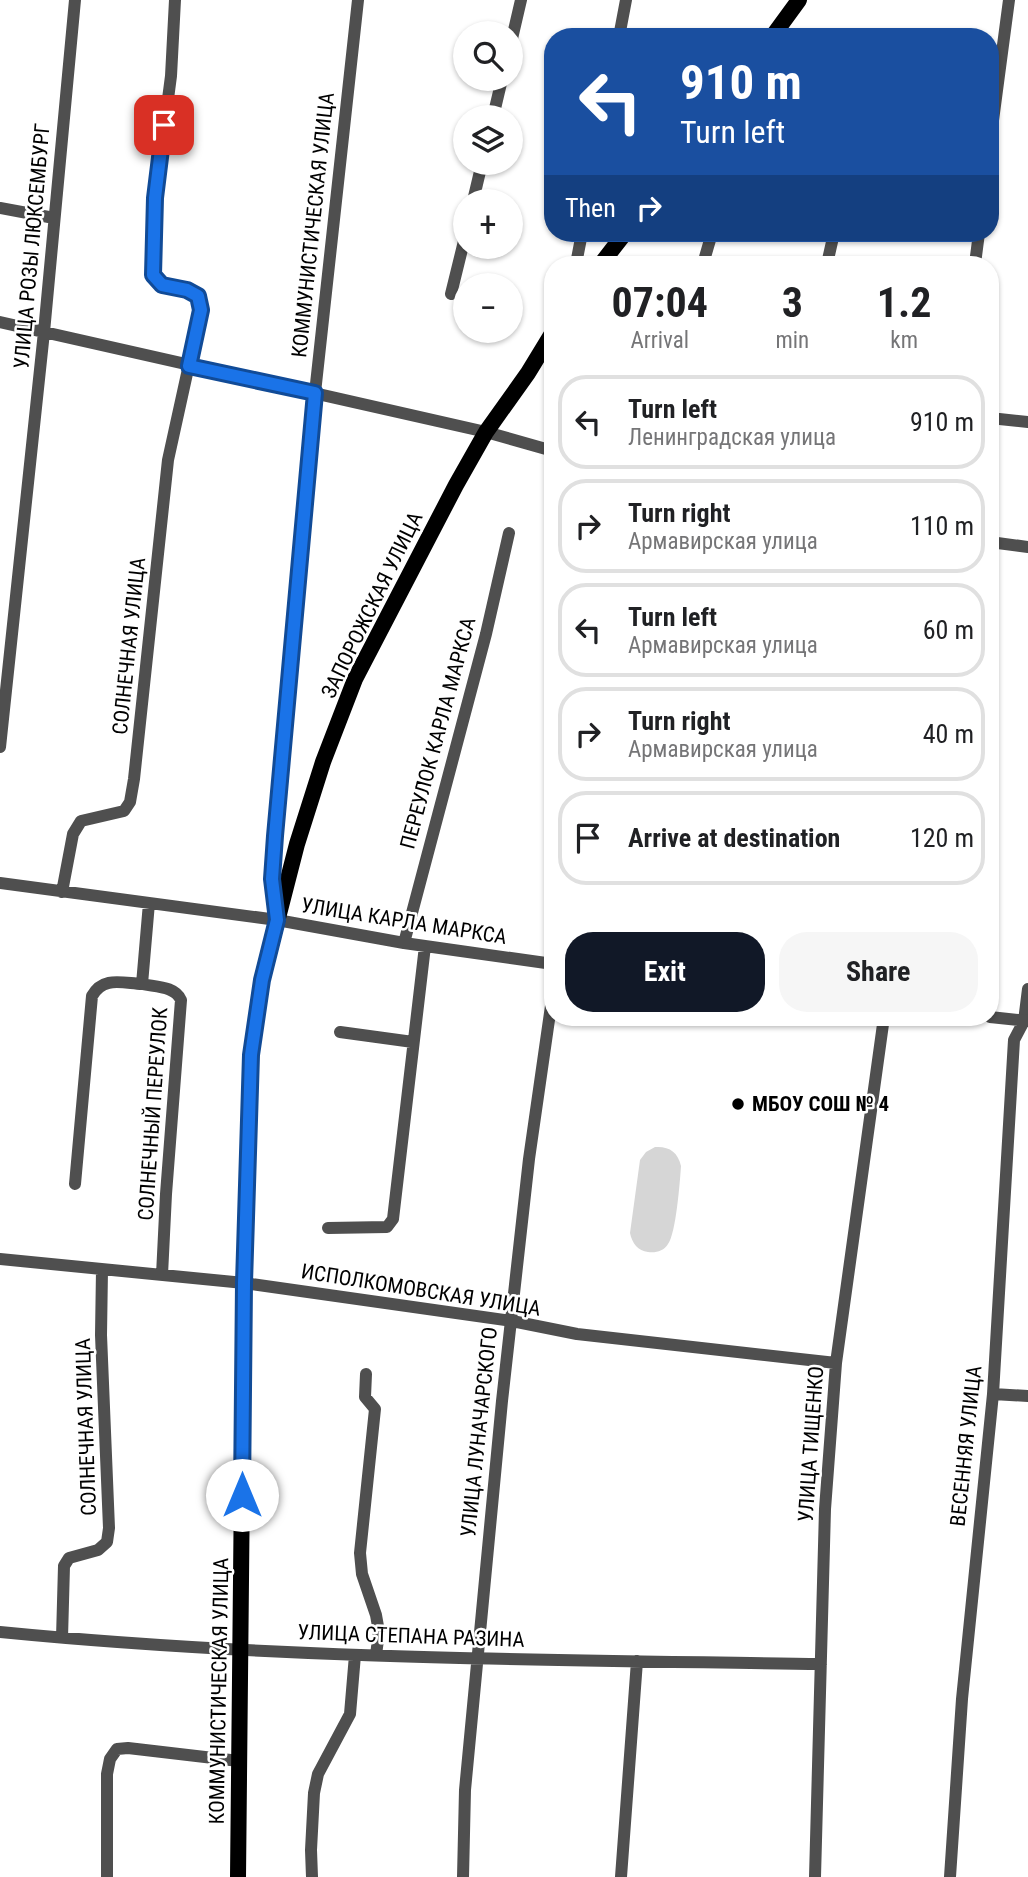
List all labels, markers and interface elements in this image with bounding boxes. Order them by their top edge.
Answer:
map controls [453,21,523,343]
button: search [453,21,523,91]
text: 910 m [680,54,802,111]
icon: left [565,56,656,147]
street label: КОММУНИСТИЧЕСКАЯ УЛИЦА [287,91,339,359]
pin [134,95,194,155]
button: layers [453,105,523,175]
icon: arrive [145,106,183,144]
text: Turn left [680,113,785,151]
street label: УЛИЦА РОЗЫ ЛЮКСЕМБУРГ [9,122,55,370]
button: + [453,189,523,259]
icon: right [630,189,668,227]
text: Then [565,193,616,223]
button: − [453,273,523,343]
text: 07:04 [612,278,708,327]
text: 3 [782,278,803,327]
text: 1.2 [877,278,931,327]
text: Arrival [630,327,689,354]
text: min [775,327,809,354]
text: km [890,327,918,354]
text: Turn left [628,394,717,424]
icon: left [569,403,607,441]
text: 910 m [910,407,974,437]
text: Ленинградская улица [628,424,836,451]
text: Turn right [628,498,730,528]
icon: right [569,507,607,545]
street label: ЗАПОРОЖСКАЯ УЛИЦА [316,508,428,702]
text: 110 m [910,511,974,541]
text: Армавирская улица [628,528,818,555]
street label: СОЛНЕЧНАЯ УЛИЦА [108,556,150,736]
text: Turn left [628,602,717,632]
icon: left [569,611,607,649]
street label: ПЕРЕУЛОК КАРЛА МАРКСА [395,615,481,851]
text: 60 m [923,615,974,645]
text: Армавирская улица [628,632,818,659]
text: Turn right [628,706,730,736]
icon: right [569,715,607,753]
text: 40 m [923,719,974,749]
text: Армавирская улица [628,736,818,763]
icon: arrive [569,819,607,857]
text: Arrive at destination [628,823,840,853]
text: 120 m [910,823,974,853]
street label: УЛИЦА КАРЛА МАРКСА [300,893,508,949]
button: Exit [565,932,765,1012]
button: Share [779,932,978,1012]
street label: СОЛНЕЧНЫЙ ПЕРЕУЛОК [134,1006,172,1221]
place label: МБОУ СОШ № 4 [752,1092,889,1116]
marker: МБОУ СОШ № 4 [730,1096,746,1112]
street label: ИСПОЛКОМОВСКАЯ УЛИЦА [299,1259,543,1321]
street label: УЛИЦА ЛУНАЧАРСКОГО [456,1326,502,1538]
street label: СОЛНЕЧНАЯ УЛИЦА [71,1338,101,1516]
street label: УЛИЦА ТИЩЕНКО [794,1365,828,1523]
street label: ВЕСЕННЯЯ УЛИЦА [946,1365,986,1527]
position arrow [205,1458,279,1532]
street label: КОММУНИСТИЧЕСКАЯ УЛИЦА [205,1557,233,1825]
street label: УЛИЦА СТЕПАНА РАЗИНА [297,1620,525,1652]

